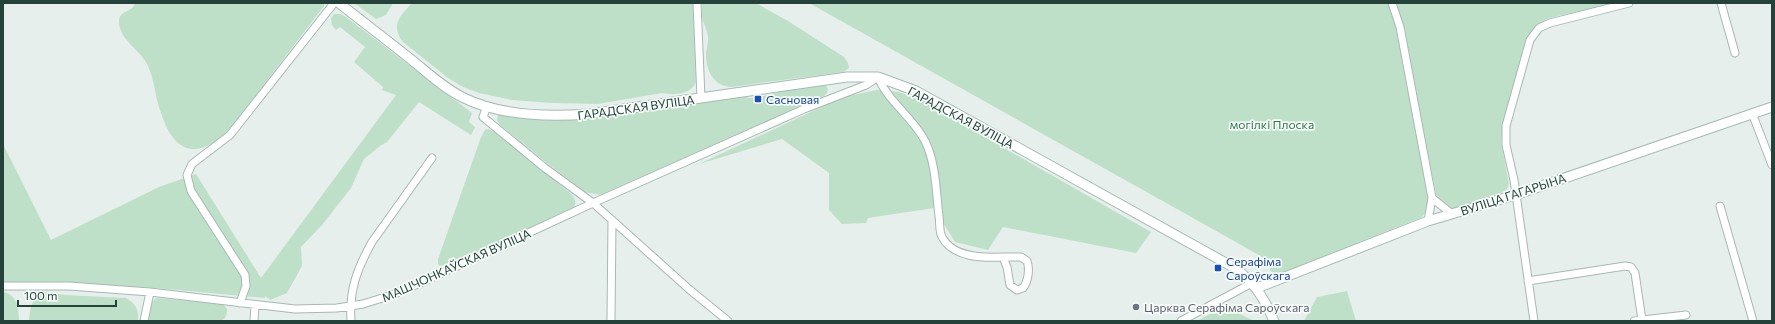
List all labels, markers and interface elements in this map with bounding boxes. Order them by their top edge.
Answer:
street label: ГАРАДСКАЯ ВУЛІЦА [906,83,1016,151]
street label: ГАРАДСКАЯ ВУЛІЦА [577,92,695,122]
place label: Сасновая [766,92,819,106]
marker: Сасновая [753,94,763,104]
park label: могілкі Плоска [1230,117,1314,131]
street label: ВУЛІЦА ГАГАРЫНА [1458,170,1568,218]
street label: МАШЧОНКАЎСКАЯ ВУЛІЦА [379,226,533,304]
place label: Серафіма Сароўскага [1226,254,1290,282]
marker: Серафіма Сароўскага [1213,263,1223,273]
scale bar [18,282,116,308]
text: 100 m [24,288,58,302]
place label: Царква Серафіма Сароўскага [1144,300,1310,314]
marker: Царква Серафіма Сароўскага [1131,302,1141,312]

